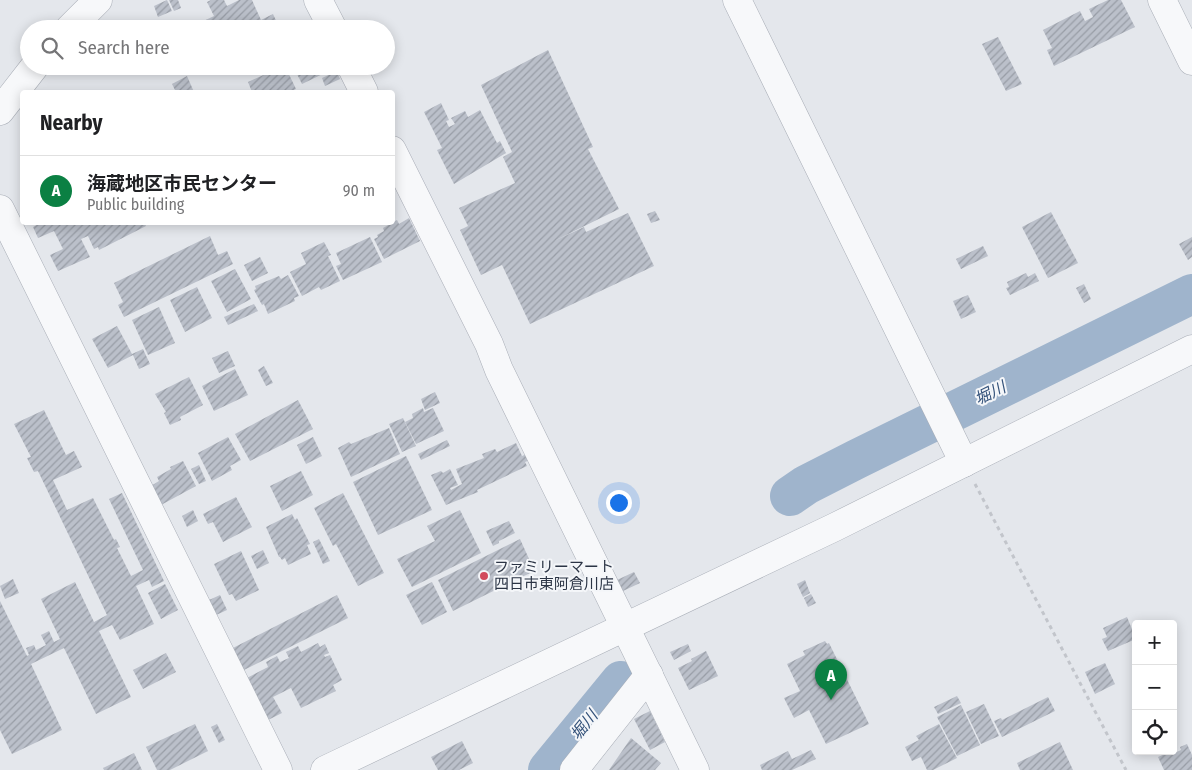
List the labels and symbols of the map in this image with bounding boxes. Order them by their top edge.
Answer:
water label: 堀川 [971,377,1010,409]
your location [606,490,632,516]
place label: ファミリーマート 四日市東阿倉川店 [494,558,614,593]
marker: ファミリーマート 四日市東阿倉川店 [478,570,490,582]
pin: A [815,659,847,700]
water label: 堀川 [567,705,603,743]

